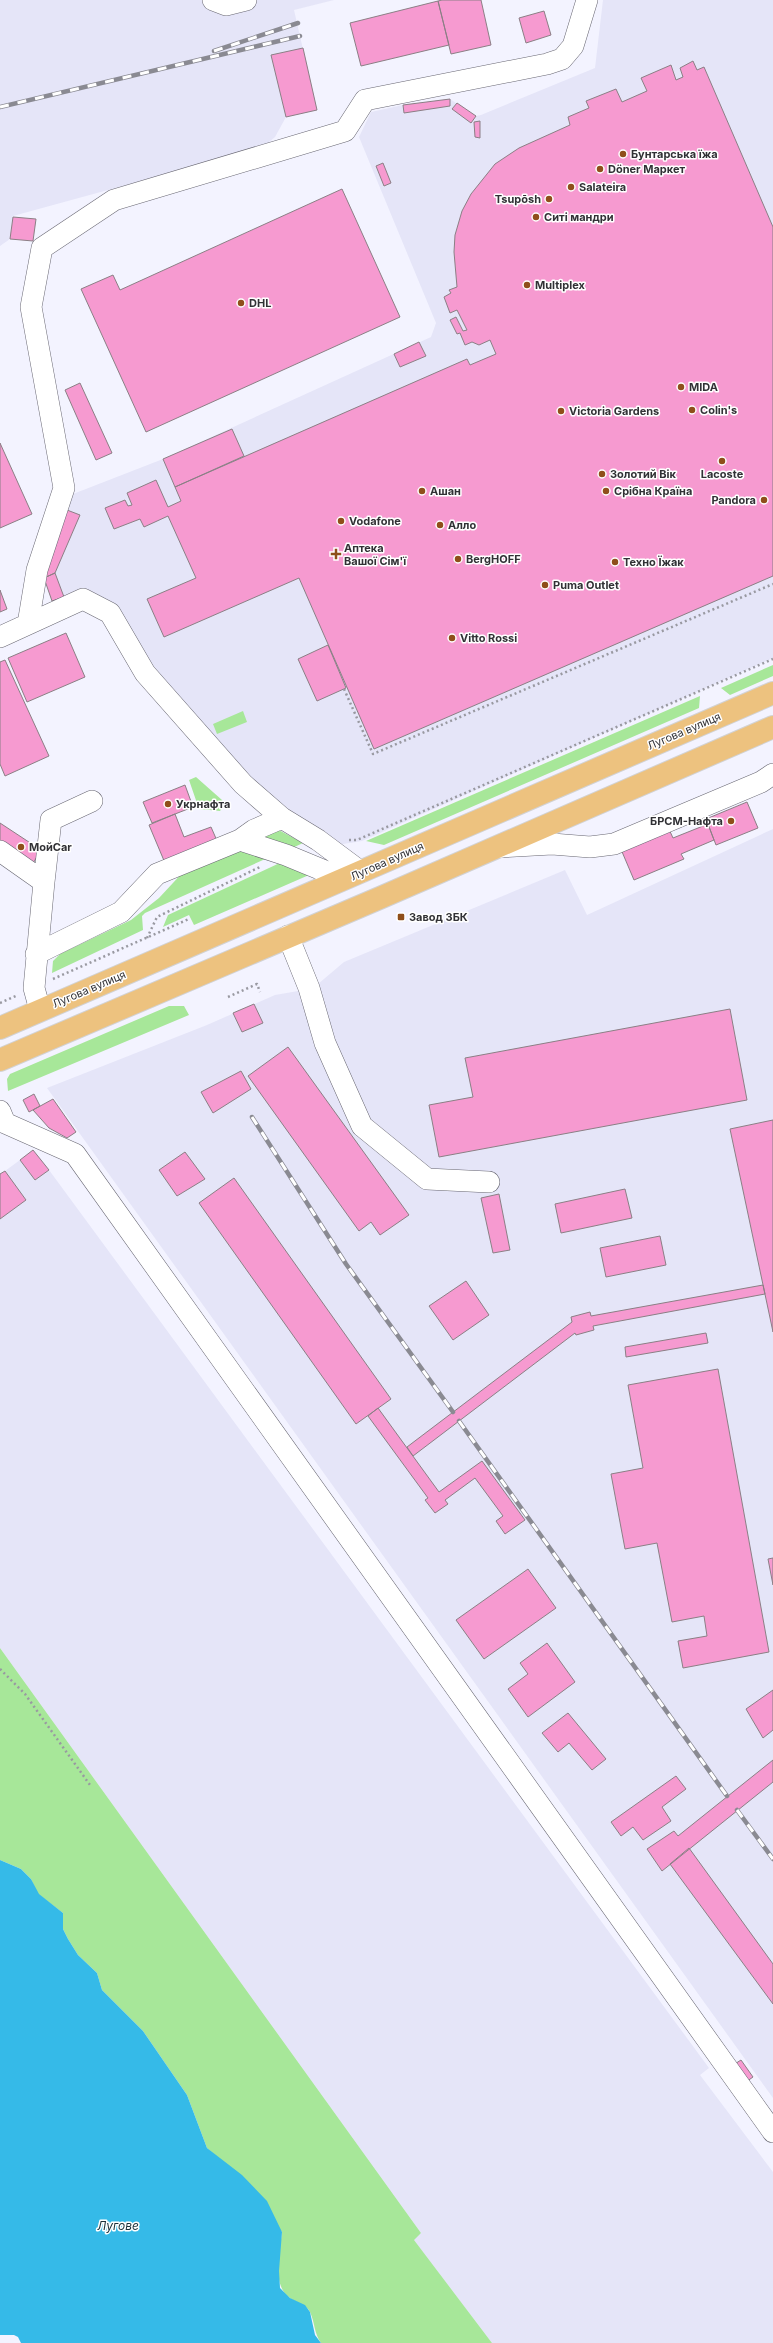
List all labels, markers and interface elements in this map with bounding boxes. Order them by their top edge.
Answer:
place label: Бунтарська їжа [631,147,718,161]
marker: Бунтарська їжа [618,149,628,159]
place label: Döner Маркет [608,162,685,176]
marker: Döner Маркет [595,164,605,174]
place label: Salateira [579,180,626,194]
marker: Salateira [566,182,576,192]
place label: Tsupōsh [495,192,541,206]
marker: Tsupōsh [544,194,554,204]
place label: Ситі мандри [544,210,614,224]
marker: Ситі мандри [531,212,541,222]
place label: Multiplex [535,278,585,292]
marker: Multiplex [522,280,532,290]
place label: DHL [249,296,271,310]
marker: DHL [236,298,246,308]
place label: MIDA [689,380,718,394]
marker: MIDA [676,382,686,392]
place label: Colin's [700,403,737,417]
place label: Victoria Gardens [569,404,659,418]
marker: Colin's [687,405,697,415]
marker: Victoria Gardens [556,406,566,416]
marker: Lacoste [717,456,727,466]
place label: Золотий Вік [610,467,676,481]
place label: Lacoste [701,467,744,481]
marker: Золотий Вік [597,469,607,479]
place label: Ашан [430,484,461,498]
place label: Срібна Країна [614,484,692,498]
marker: Ашан [417,486,427,496]
marker: Срібна Країна [601,486,611,496]
place label: Pandora [711,493,756,507]
marker: Pandora [759,495,769,505]
place label: Vodafone [349,514,401,528]
marker: Vodafone [336,516,346,526]
place label: Алло [448,518,477,532]
marker: Алло [435,520,445,530]
place label: Аптека Вашої Сім'ї [344,541,407,568]
marker: Аптека Вашої Сім'ї [331,549,341,559]
place label: BergHOFF [466,552,521,566]
marker: BergHOFF [453,554,463,564]
place label: Техно Їжак [623,555,684,569]
marker: Техно Їжак [610,557,620,567]
place label: Puma Outlet [553,578,619,592]
marker: Puma Outlet [540,580,550,590]
place label: Vitto Rossi [460,631,517,645]
marker: Vitto Rossi [447,633,457,643]
street label: Лугова вулиця [645,709,723,753]
place label: Укрнафта [176,797,230,811]
marker: Укрнафта [163,799,173,809]
place label: БРСМ-Нафта [650,814,723,828]
marker: БРСМ-Нафта [726,816,736,826]
street label: Лугова вулиця [348,839,426,883]
place label: МойCar [29,840,72,854]
marker: МойCar [16,842,26,852]
place label: Завод ЗБК [409,910,468,924]
marker: Завод ЗБК [396,912,406,922]
street label: Лугова вулиця [50,967,128,1011]
water label: Лугове [97,2218,139,2233]

